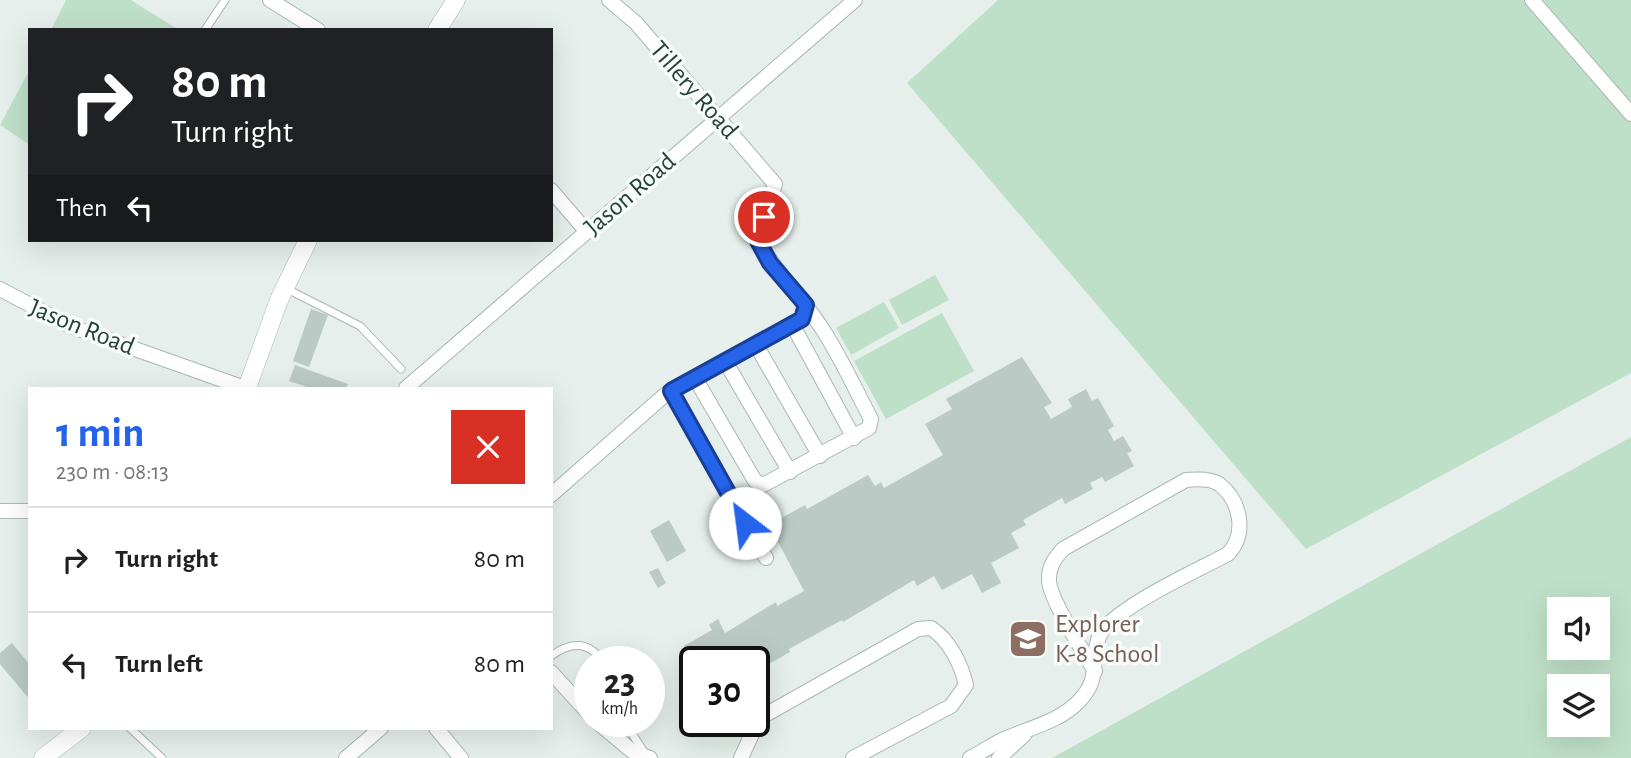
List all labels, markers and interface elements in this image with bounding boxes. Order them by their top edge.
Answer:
street label: Tillery Road [645,36,743,144]
icon: right [56,56,147,147]
text: 80 m [171,58,268,107]
text: Turn right [171,116,293,148]
street label: Jason Road [580,148,680,240]
pin [734,187,794,247]
icon: left [121,189,159,227]
text: Then [56,195,107,221]
icon: arrive [745,198,783,236]
street label: Jason Road [26,294,138,360]
button: close [451,410,525,484]
text: 1 min [56,412,145,454]
text: 230 m · 08:13 [56,461,169,484]
position arrow [708,486,782,560]
icon: right [56,541,94,579]
text: Turn right [115,546,218,572]
text: 80 m [474,546,525,572]
map controls [1547,597,1610,737]
button: sound [1547,597,1610,660]
place label: Explorer K-8 School [1055,611,1160,667]
school or university icon: Explorer K-8 School [1007,618,1049,660]
icon: left [56,646,94,684]
speed limit sign: 30 [679,646,770,737]
text: Turn left [115,651,203,677]
text: 80 m [474,651,525,677]
text: 23 [604,665,635,700]
button: layers [1547,674,1610,737]
text: km/h [601,700,638,718]

